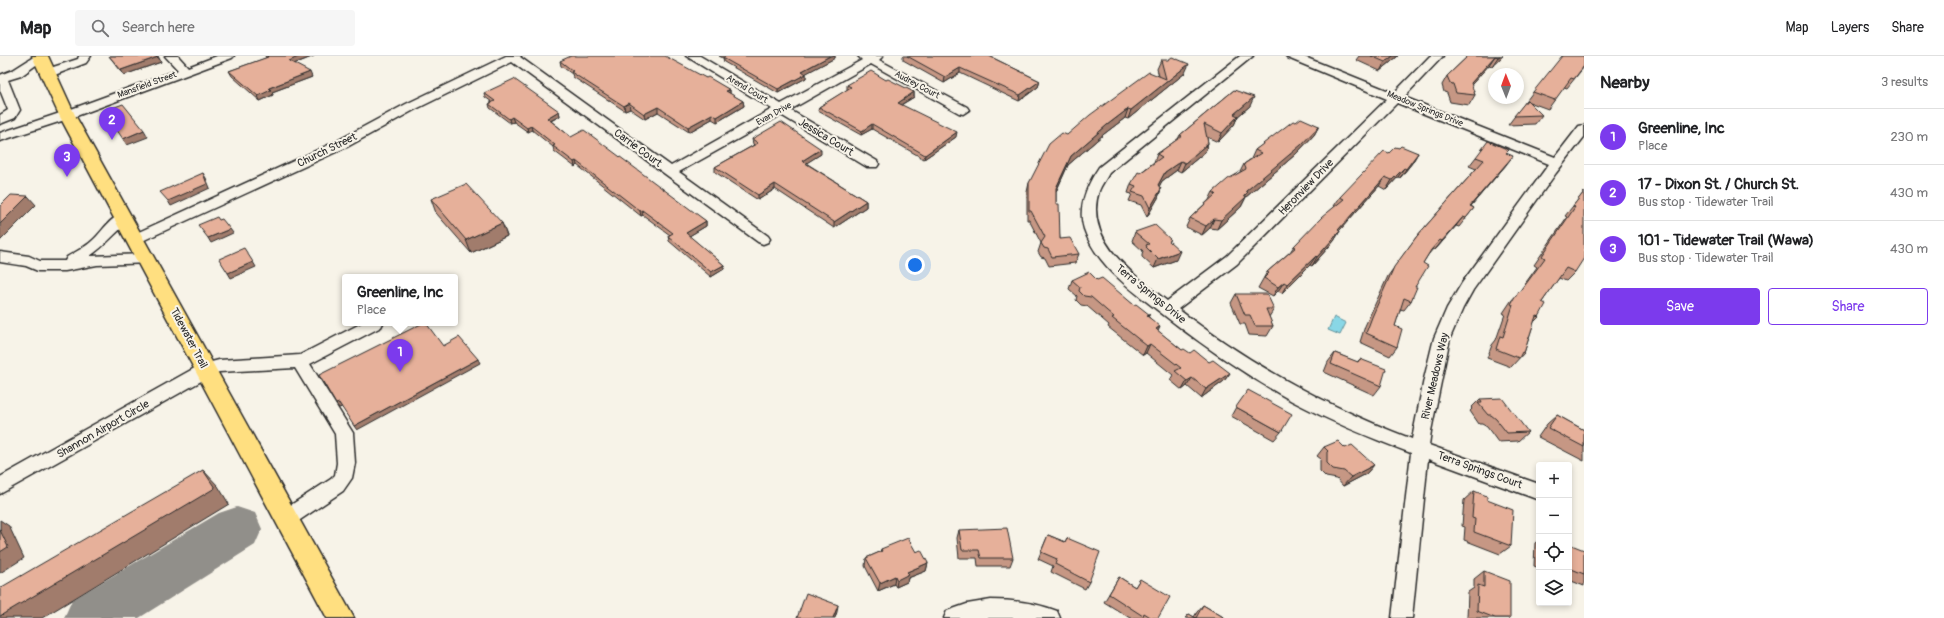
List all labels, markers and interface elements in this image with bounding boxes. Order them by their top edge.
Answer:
search box [75,10,355,46]
text: Map [20,16,51,40]
icon: search [89,17,111,39]
text: Search here [121,18,195,37]
text: Map [1786,19,1809,36]
text: Layers [1831,19,1869,36]
text: Share [1891,19,1924,36]
north arrow [1488,68,1524,104]
street label: Mansfield Street [116,69,178,101]
street label: Audrey Court [893,69,942,102]
street label: Arend Court [724,72,770,106]
text: Nearby [1600,72,1649,93]
text: 3 results [1881,74,1928,90]
street label: Meadow Springs Drive [1385,89,1465,130]
street label: Evan Drive [754,99,794,128]
pin: 2 [99,107,125,140]
street label: Jessica Court [796,115,856,159]
text: Greenline, Inc [1638,119,1725,138]
street label: Carrie Court [611,126,665,170]
text: 1 [1610,129,1616,145]
text: 230 m [1891,129,1928,145]
street label: Church Street [295,130,359,170]
text: Place [1638,138,1667,154]
pin: 3 [54,144,80,177]
street label: Heronview Drive [1276,156,1337,218]
text: 17 - Dixon St. / Church St. [1638,175,1799,194]
text: 2 [1609,185,1617,201]
text: 430 m [1890,185,1928,201]
text: Bus stop · Tidewater Trail [1638,194,1774,210]
text: 101 - Tidewater Trail (Wawa) [1638,231,1814,250]
text: 3 [1609,241,1617,257]
text: 430 m [1890,241,1928,257]
text: Bus stop · Tidewater Trail [1638,250,1774,266]
your location [905,255,925,275]
street label: Terra Springs Drive [1113,262,1189,327]
popup [342,274,458,326]
text: Greenline, Inc [357,283,443,302]
button: Save [1600,288,1760,325]
button: Share [1768,288,1928,325]
text: Place [357,302,386,318]
street label: Tidewater Trail [168,305,210,371]
street label: River Meadows Way [1419,331,1451,421]
pin: 1 [387,339,413,372]
street label: Shannon Airport Circle [54,397,152,461]
street label: Terra Springs Court [1436,449,1525,492]
map controls [1536,462,1572,606]
button: + [1536,462,1572,498]
button: − [1536,498,1572,534]
button: locate [1536,534,1572,570]
button: layers [1536,570,1572,606]

